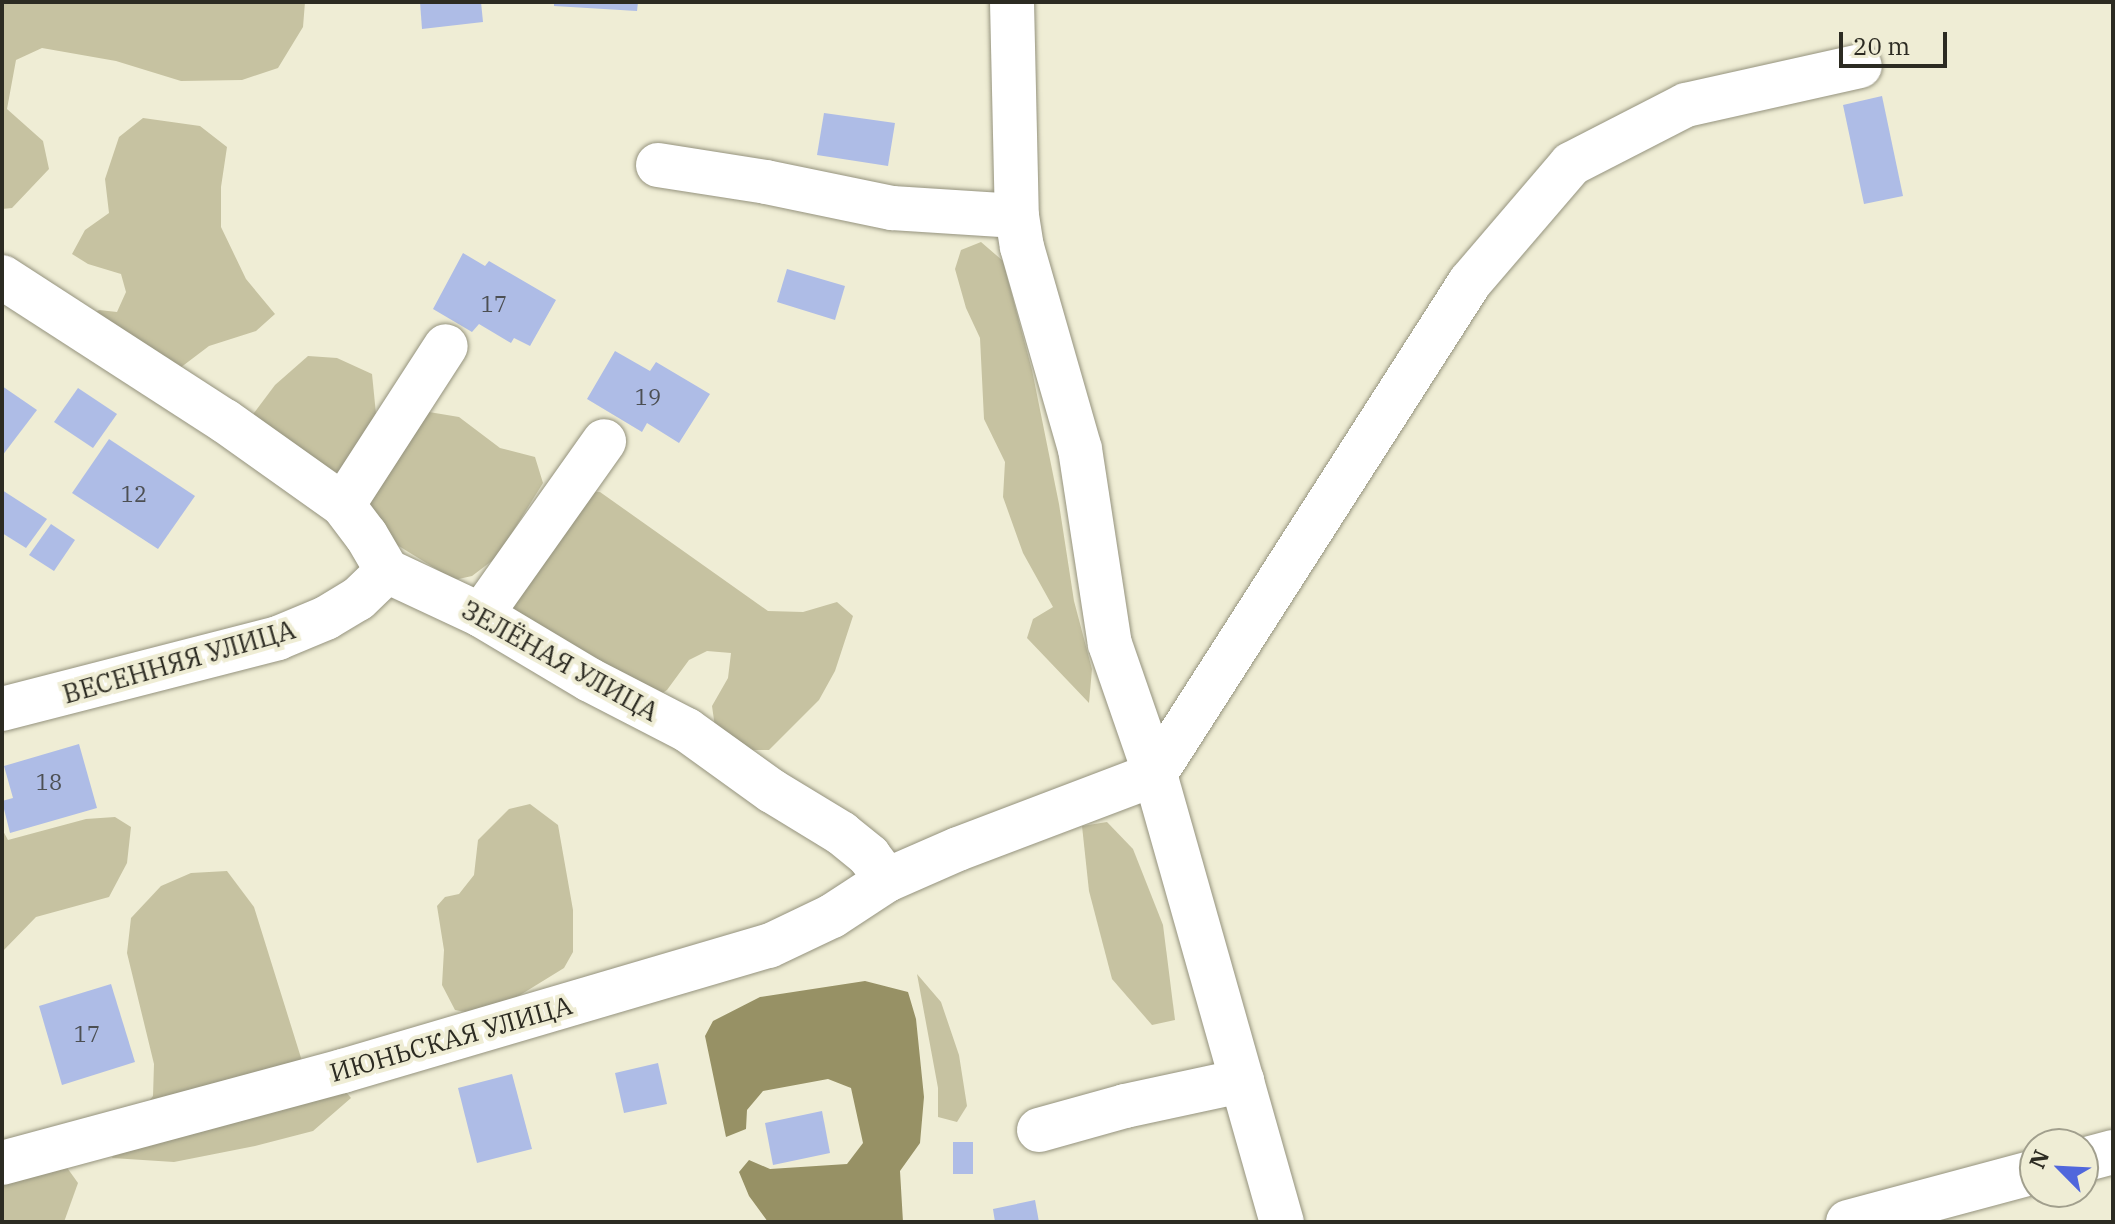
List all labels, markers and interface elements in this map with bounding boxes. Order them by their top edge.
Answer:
scale bar [1843,16,1951,66]
text: 20 m [1853,30,1910,62]
house number: 17 [481,291,507,317]
house number: 19 [635,384,661,410]
house number: 12 [121,481,147,507]
street label: ЗЕЛЁНАЯ УЛИЦА [456,594,664,728]
street label: ВЕСЕННЯЯ УЛИЦА [59,614,299,710]
house number: 18 [36,769,62,795]
street label: ИЮНЬСКАЯ УЛИЦА [326,989,576,1089]
house number: 17 [74,1021,100,1047]
north arrow [2019,1128,2099,1208]
text: N [2022,1145,2055,1173]

